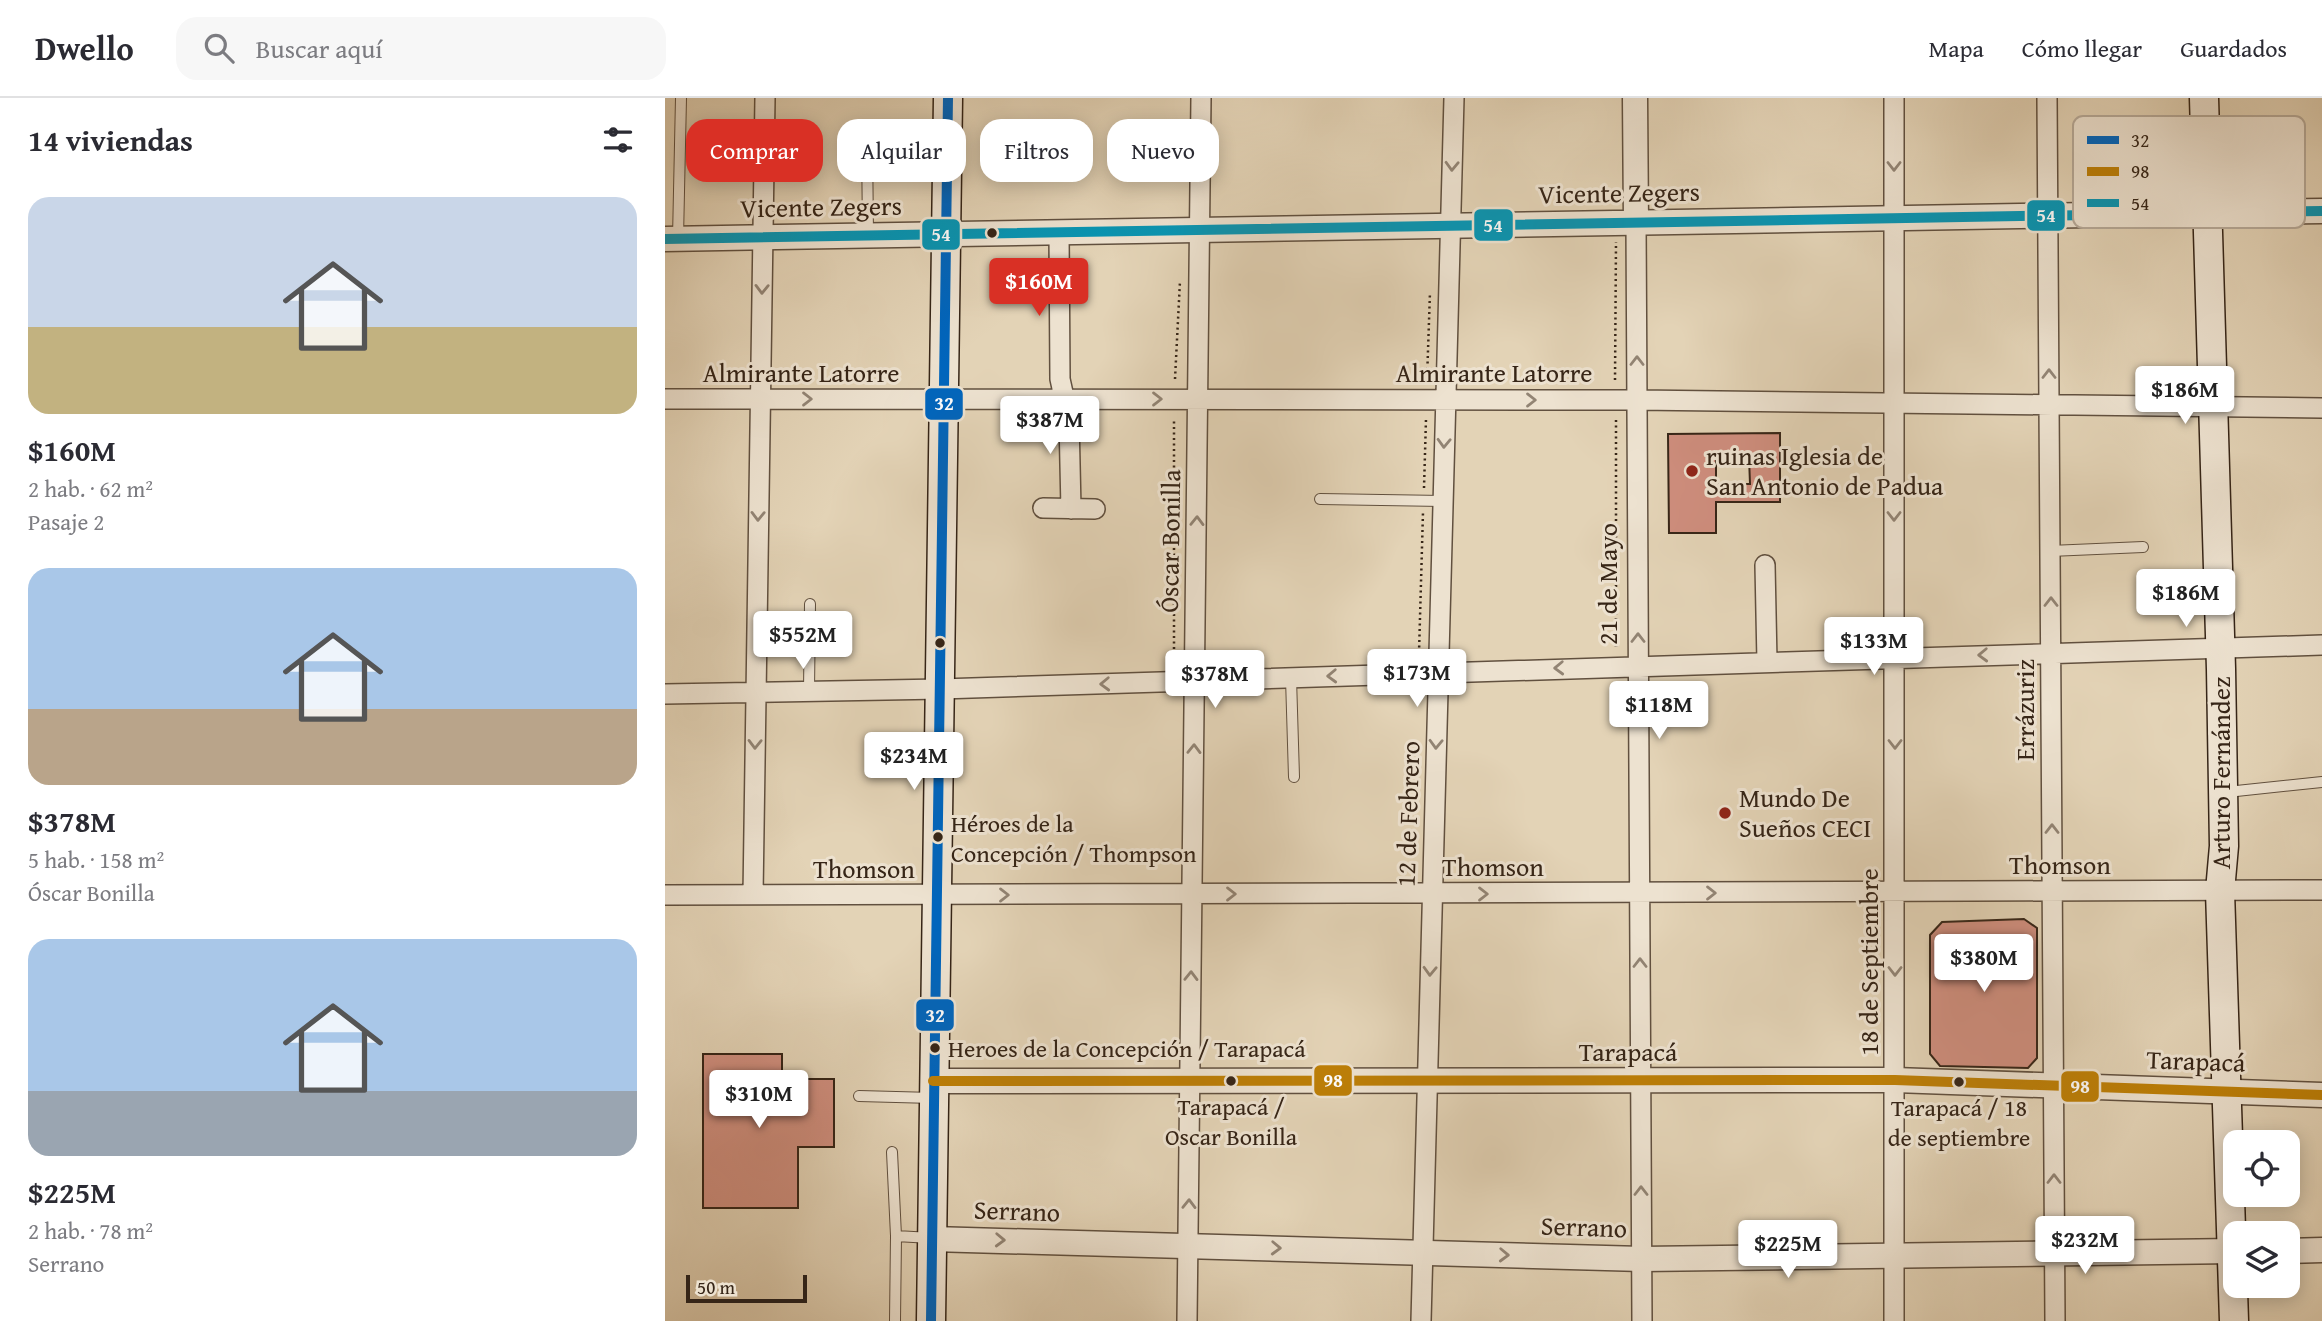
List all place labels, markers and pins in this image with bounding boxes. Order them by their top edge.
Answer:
unlabelled marker [985,226,999,240]
pin: $160M [990,258,1088,318]
pin: $186M [2136,366,2234,426]
pin: $387M [1001,396,1099,456]
place label: ruinas Iglesia de San Antonio de Padua [1706,436,1944,505]
marker: ruinas Iglesia de San Antonio de Padua [1684,463,1700,479]
pin: $186M [2137,570,2235,629]
pin: $552M [754,612,852,671]
pin: $133M [1825,618,1923,677]
unlabelled marker [933,636,947,650]
pin: $378M [1166,650,1264,710]
pin: $173M [1368,650,1466,709]
pin: $118M [1610,682,1708,741]
pin: $234M [865,732,963,792]
place label: Mundo De Sueños CECI [1739,778,1871,847]
marker: Mundo De Sueños CECI [1717,805,1733,821]
place label: Héroes de la Concepción / Thompson [951,806,1197,871]
marker: Héroes de la Concepción / Thompson [931,830,945,844]
pin: $380M [1935,934,2033,994]
place label: Heroes de la Concepción / Tarapacá [948,1031,1306,1066]
marker: Heroes de la Concepción / Tarapacá [928,1041,942,1055]
pin: $310M [710,1070,808,1130]
marker: Tarapacá / Oscar Bonilla [1224,1074,1238,1088]
marker: Tarapacá / 18 de septiembre [1952,1075,1966,1089]
place label: Tarapacá / Oscar Bonilla [1165,1089,1298,1154]
place label: Tarapacá / 18 de septiembre [1888,1090,2030,1155]
pin: $232M [2036,1216,2134,1276]
pin: $225M [1739,1220,1837,1280]

